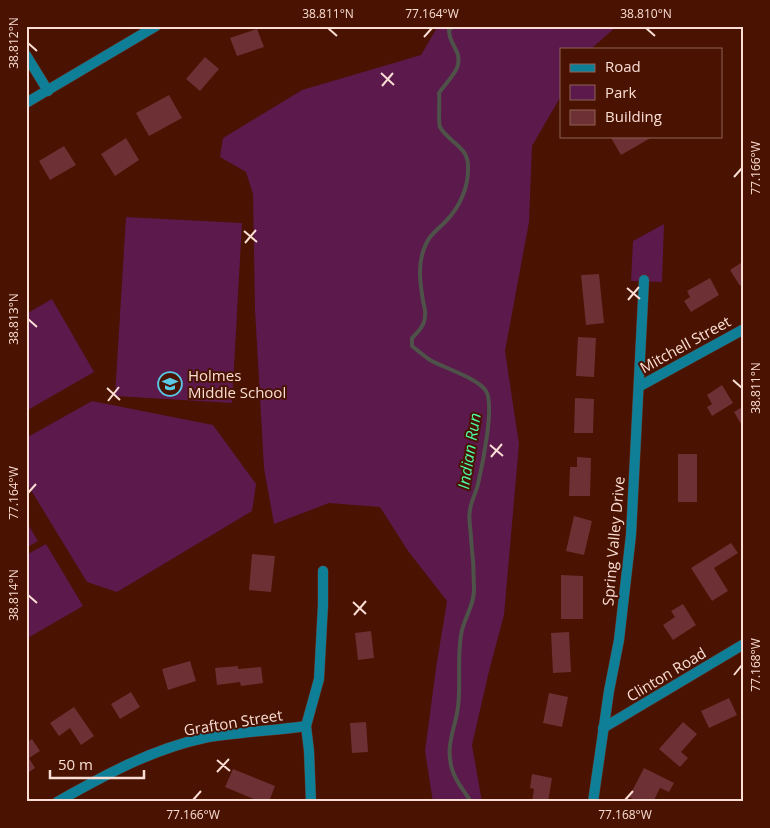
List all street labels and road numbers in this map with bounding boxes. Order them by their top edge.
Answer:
street label: Mitchell Street [636,311,734,377]
street label: Spring Valley Drive [597,475,629,607]
street label: Clinton Road [622,642,710,706]
street label: Grafton Street [182,704,284,740]

